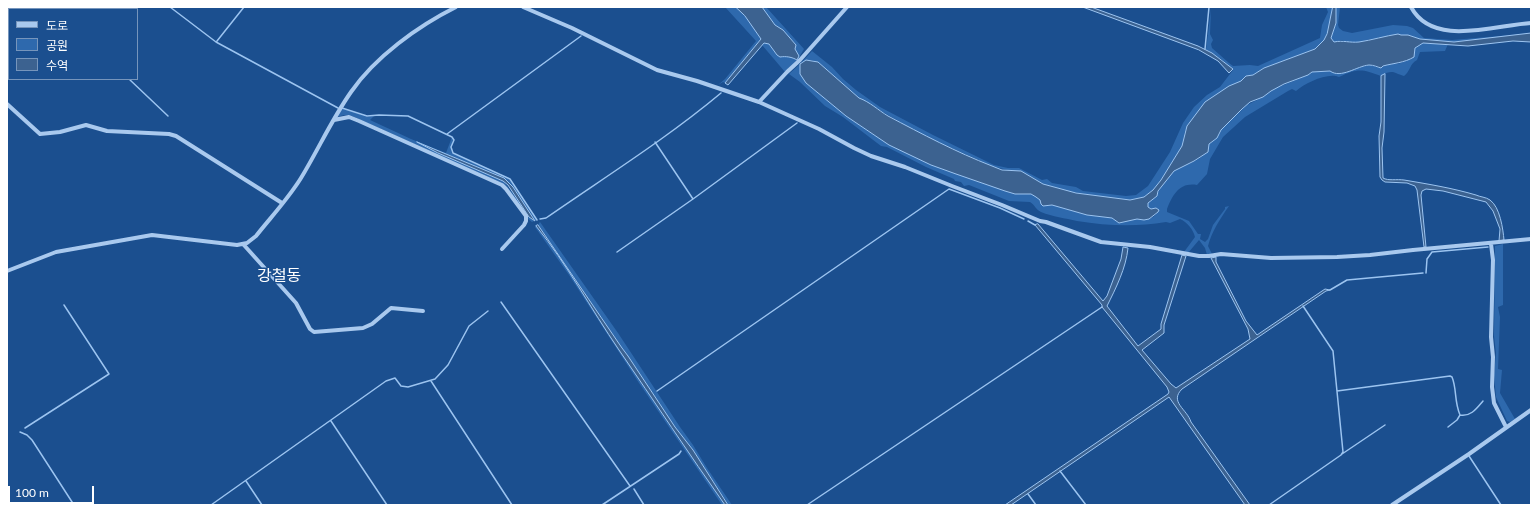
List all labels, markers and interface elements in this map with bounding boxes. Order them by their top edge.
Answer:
legend [8,8,138,80]
text: 도로 [46,18,68,33]
text: 공원 [46,38,68,53]
text: 수역 [46,58,68,73]
district label: 강철동 [257,266,301,286]
scale bar [10,478,96,504]
text: 100 m [15,485,49,500]

